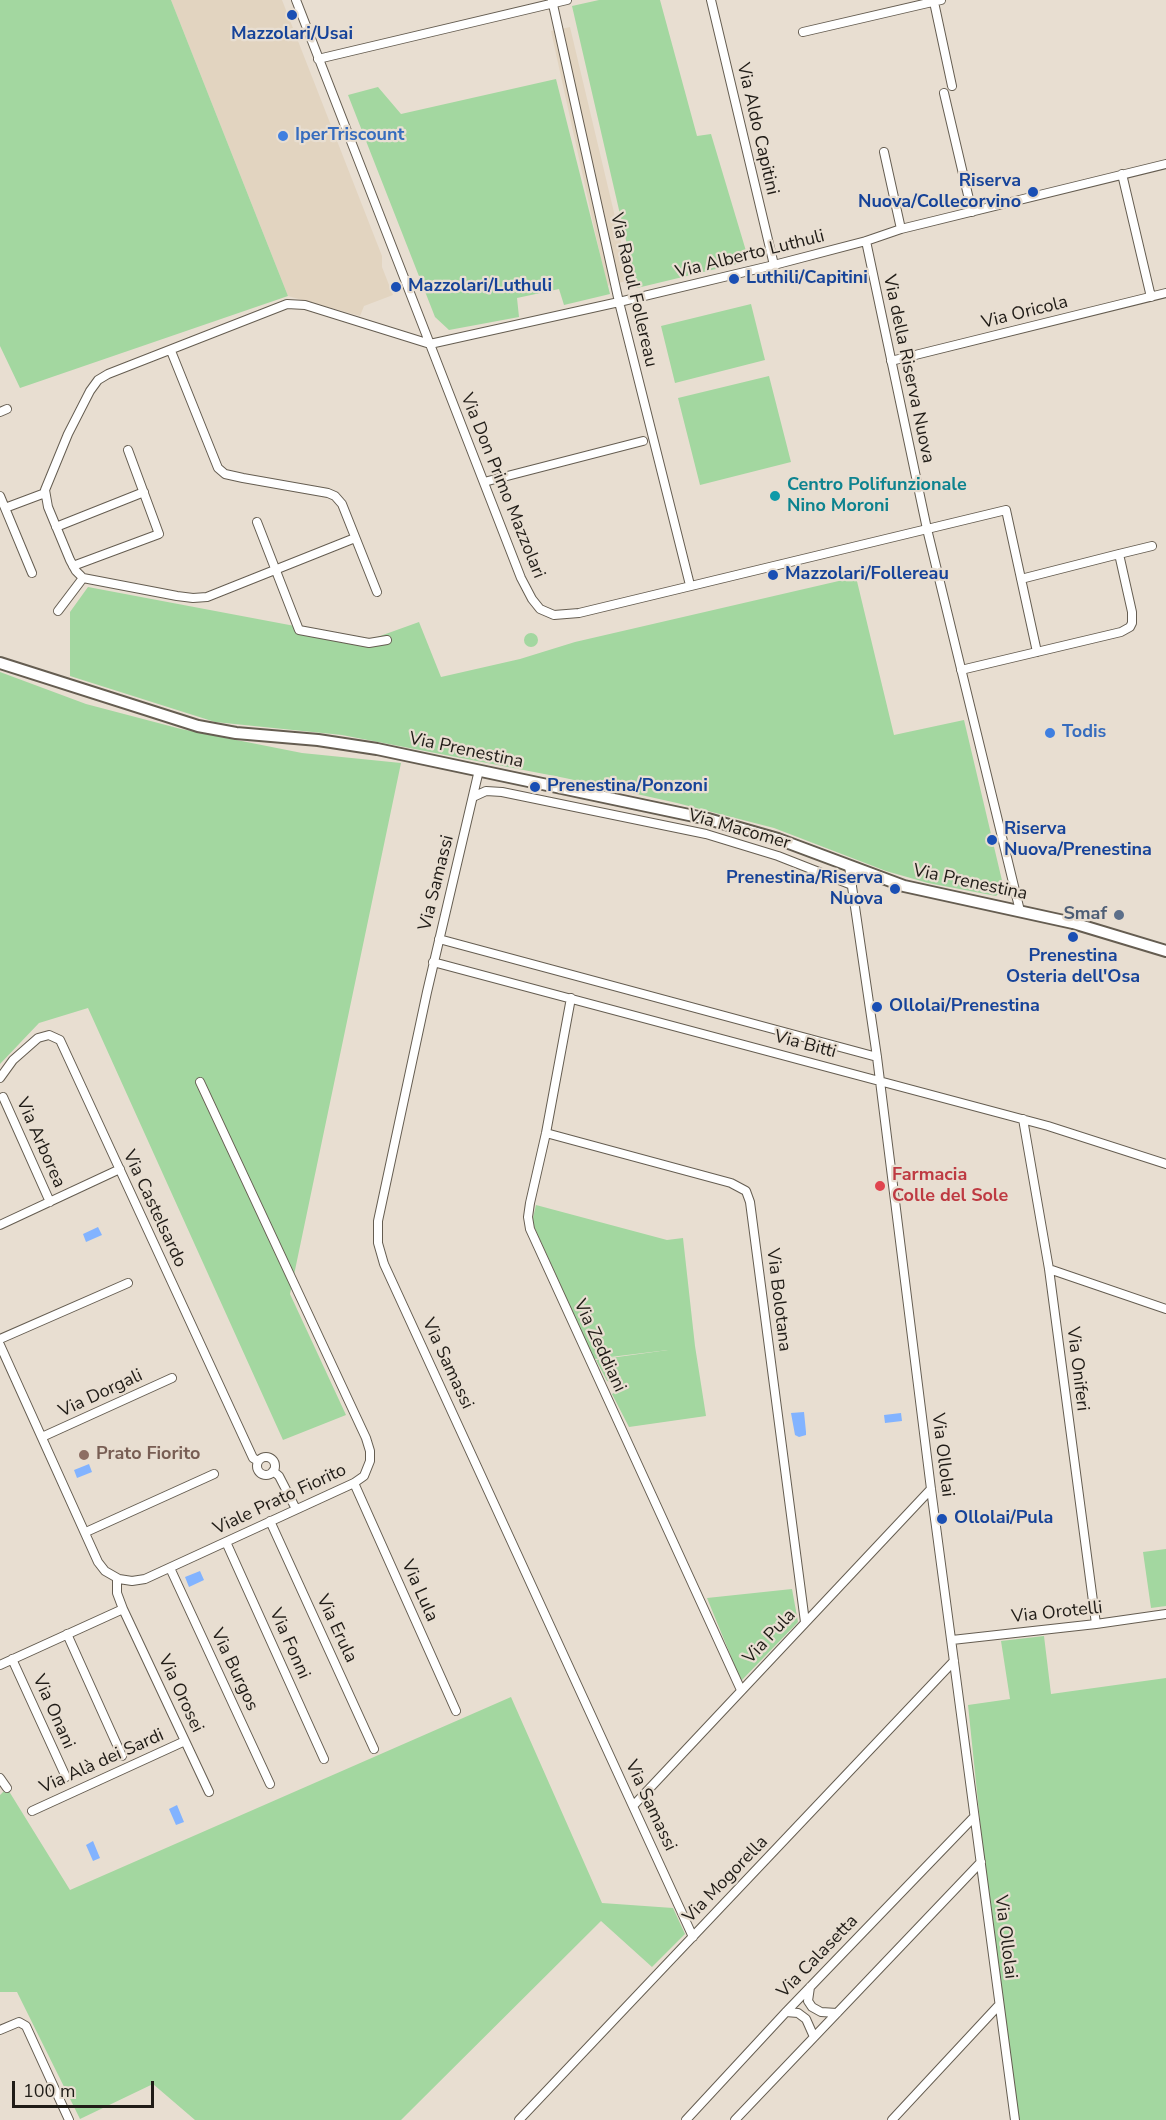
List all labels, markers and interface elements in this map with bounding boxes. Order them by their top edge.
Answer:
marker: Mazzolari/Usai [285,8,299,22]
place label: Mazzolari/Usai [231,24,353,46]
street label: Via Aldo Capitini [731,61,783,197]
place label: IperTriscount [295,125,404,147]
marker: IperTriscount [276,129,290,143]
place label: Riserva Nuova/Collecorvino [858,171,1021,213]
marker: Riserva Nuova/Collecorvino [1026,185,1040,199]
street label: Via Raoul Follereau [605,211,661,369]
street label: Via Alberto Luthuli [673,226,827,284]
place label: Luthili/Capitini [746,268,868,290]
marker: Luthili/Capitini [727,272,741,286]
street label: Via della Riserva Nuova [877,273,939,465]
place label: Mazzolari/Luthuli [408,276,552,298]
marker: Mazzolari/Luthuli [389,280,403,294]
street label: Via Oricola [980,292,1070,334]
street label: Via Don Primo Mazzolari [455,390,549,582]
place label: Centro Polifunzionale Nino Moroni [787,475,967,518]
marker: Centro Polifunzionale Nino Moroni [768,489,782,503]
place label: Mazzolari/Follereau [785,564,949,586]
marker: Mazzolari/Follereau [766,568,780,582]
place label: Todis [1062,722,1106,744]
marker: Todis [1043,726,1057,740]
street label: Via Prenestina [407,728,525,774]
place label: Prenestina/Ponzoni [547,776,708,798]
marker: Prenestina/Ponzoni [528,780,542,794]
street label: Via Macomer [685,805,793,855]
place label: Riserva Nuova/Prenestina [1004,819,1152,862]
street label: Via Samassi [415,833,459,933]
marker: Riserva Nuova/Prenestina [985,833,999,847]
street label: Via Prenestina [911,860,1029,906]
place label: Prenestina/Riserva Nuova [726,868,883,910]
marker: Prenestina/Riserva Nuova [888,882,902,896]
place label: Smaf [1063,904,1107,926]
marker: Smaf [1112,908,1126,922]
marker: Prenestina Osteria dell'Osa [1066,930,1080,944]
place label: Prenestina Osteria dell'Osa [1006,946,1140,988]
place label: Ollolai/Prenestina [889,996,1040,1018]
marker: Ollolai/Prenestina [870,1000,884,1014]
street label: Via Bitti [771,1026,839,1064]
street label: Via Arborea [11,1095,69,1191]
street label: Via Castelsardo [117,1147,191,1271]
place label: Farmacia Colle del Sole [892,1165,1008,1208]
marker: Farmacia Colle del Sole [873,1179,887,1193]
street label: Via Bolotana [761,1247,795,1353]
street label: Via Zeddiani [568,1296,630,1396]
street label: Via Samassi [417,1315,477,1413]
street label: Via Oniferi [1061,1326,1093,1412]
street label: Via Dorgali [56,1365,146,1423]
street label: Via Ollolai [926,1412,958,1498]
place label: Prato Fiorito [96,1444,200,1466]
marker: Prato Fiorito [77,1448,91,1462]
street label: Viale Prato Fiorito [210,1460,350,1540]
place label: Ollolai/Pula [954,1508,1053,1530]
marker: Ollolai/Pula [935,1512,949,1526]
street label: Via Lula [396,1557,442,1625]
street label: Via Erula [311,1592,361,1666]
street label: Via Orotelli [1010,1597,1104,1629]
street label: Via Fonni [264,1605,314,1683]
street label: Via Pula [739,1605,801,1669]
street label: Via Burgos [205,1625,263,1715]
street label: Via Orosei [153,1652,207,1736]
street label: Via Onani [27,1672,79,1752]
street label: Via Alà dei Sardi [36,1725,168,1799]
street label: Via Samassi [620,1757,680,1855]
street label: Via Mogorella [679,1832,773,1928]
street label: Via Ollolai [989,1894,1021,1980]
street label: Via Calasetta [773,1911,863,2003]
scale bar [15,2069,158,2107]
text: 100 m [23,2079,75,2103]

